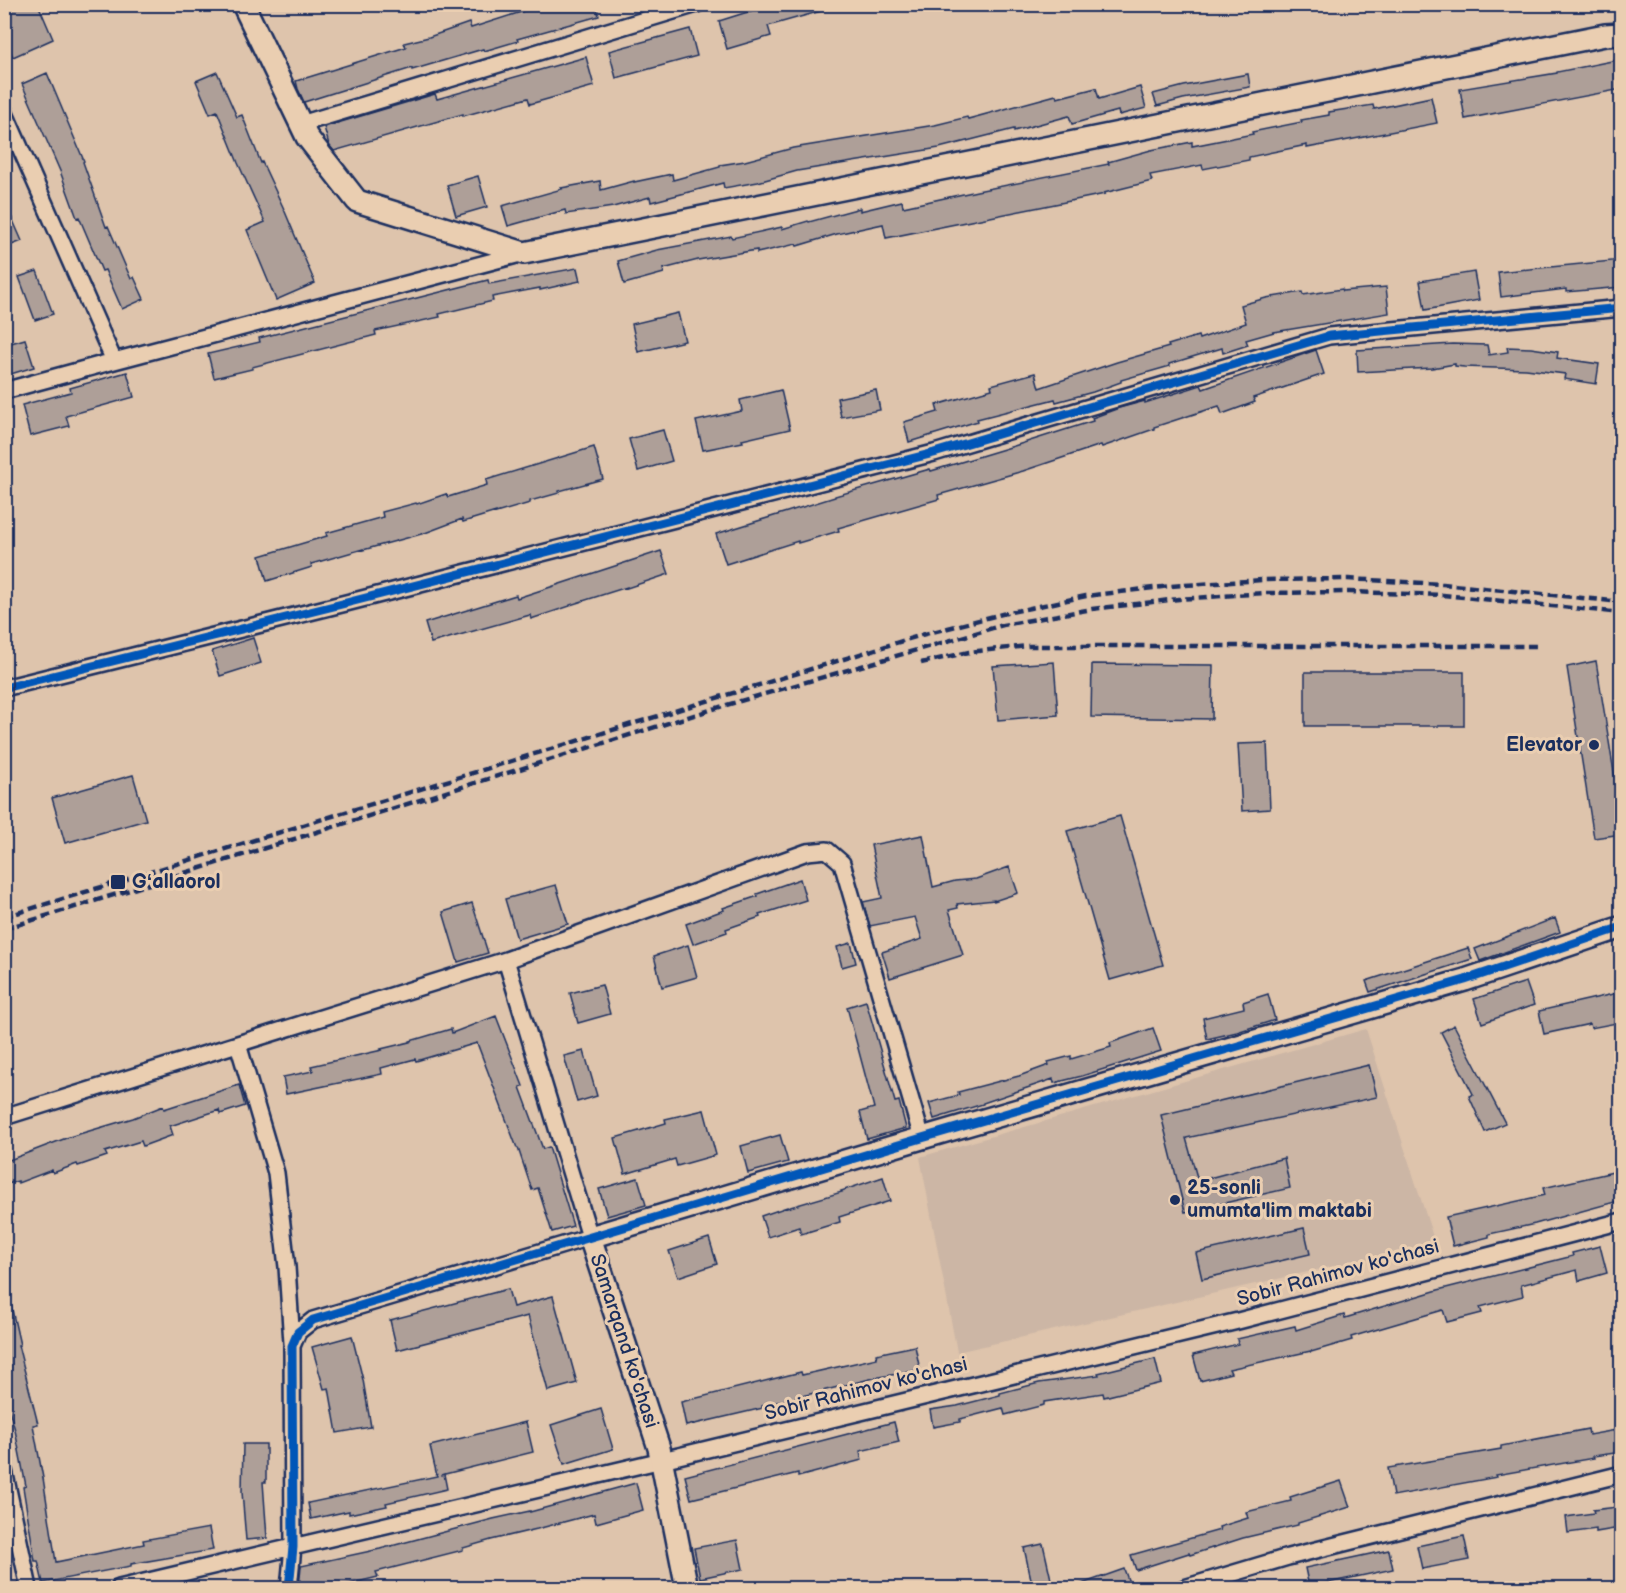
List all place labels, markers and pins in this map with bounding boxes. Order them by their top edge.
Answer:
place label: Elevator [1506,733,1583,757]
marker: Elevator [1587,738,1601,752]
place label: Gʻallaorol [132,870,221,894]
marker: Gʻallaorol [109,873,127,891]
place label: 25-sonli umumta'lim maktabi [1187,1176,1372,1223]
marker: 25-sonli umumta'lim maktabi [1168,1193,1182,1207]

